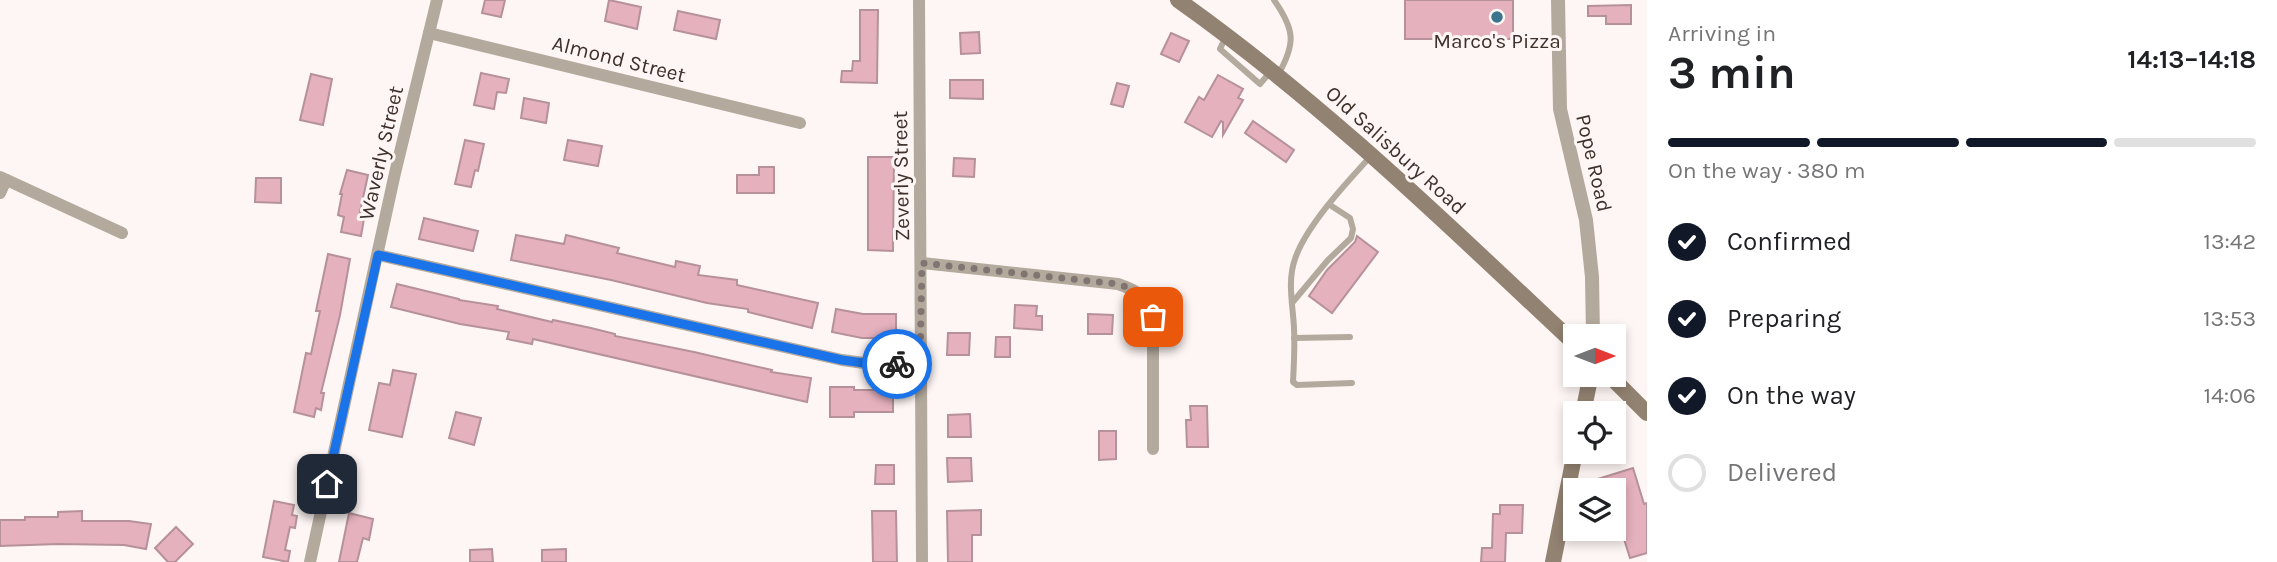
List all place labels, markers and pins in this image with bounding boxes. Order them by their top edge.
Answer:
marker: Marco's Pizza [1489,9,1505,25]
place label: Marco's Pizza [1433,29,1561,53]
pin [1123,287,1183,347]
pin [297,454,357,514]

